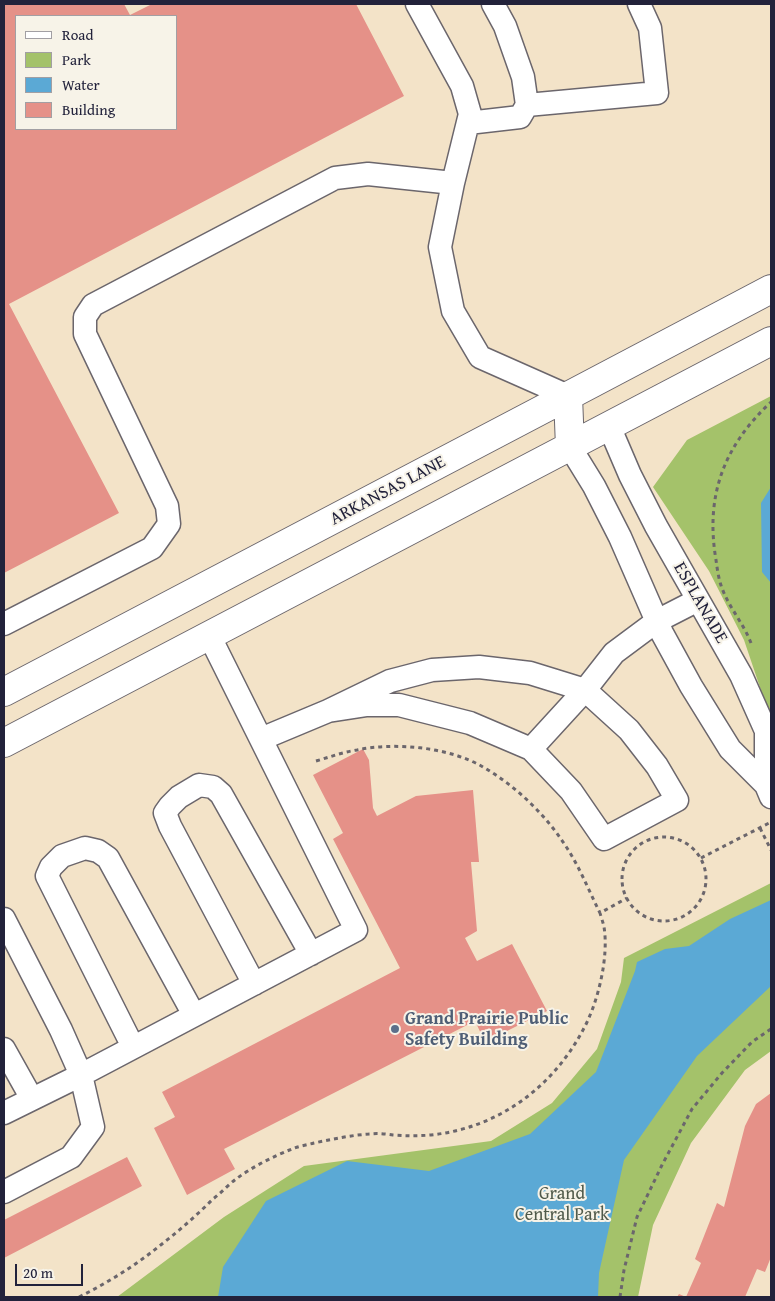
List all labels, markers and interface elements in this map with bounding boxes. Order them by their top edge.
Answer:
legend [15,15,178,130]
text: Road [62,24,93,45]
text: Park [62,49,91,70]
text: Water [62,74,100,95]
text: Building [62,99,115,120]
street label: ARKANSAS LANE [327,452,449,530]
street label: ESPLANADE [668,559,732,647]
place label: Grand Prairie Public Safety Building [405,1008,568,1050]
marker: Grand Prairie Public Safety Building [389,1023,401,1035]
park label: Grand Central Park [515,1183,609,1226]
scale bar [18,1254,85,1286]
text: 20 m [23,1262,53,1283]

